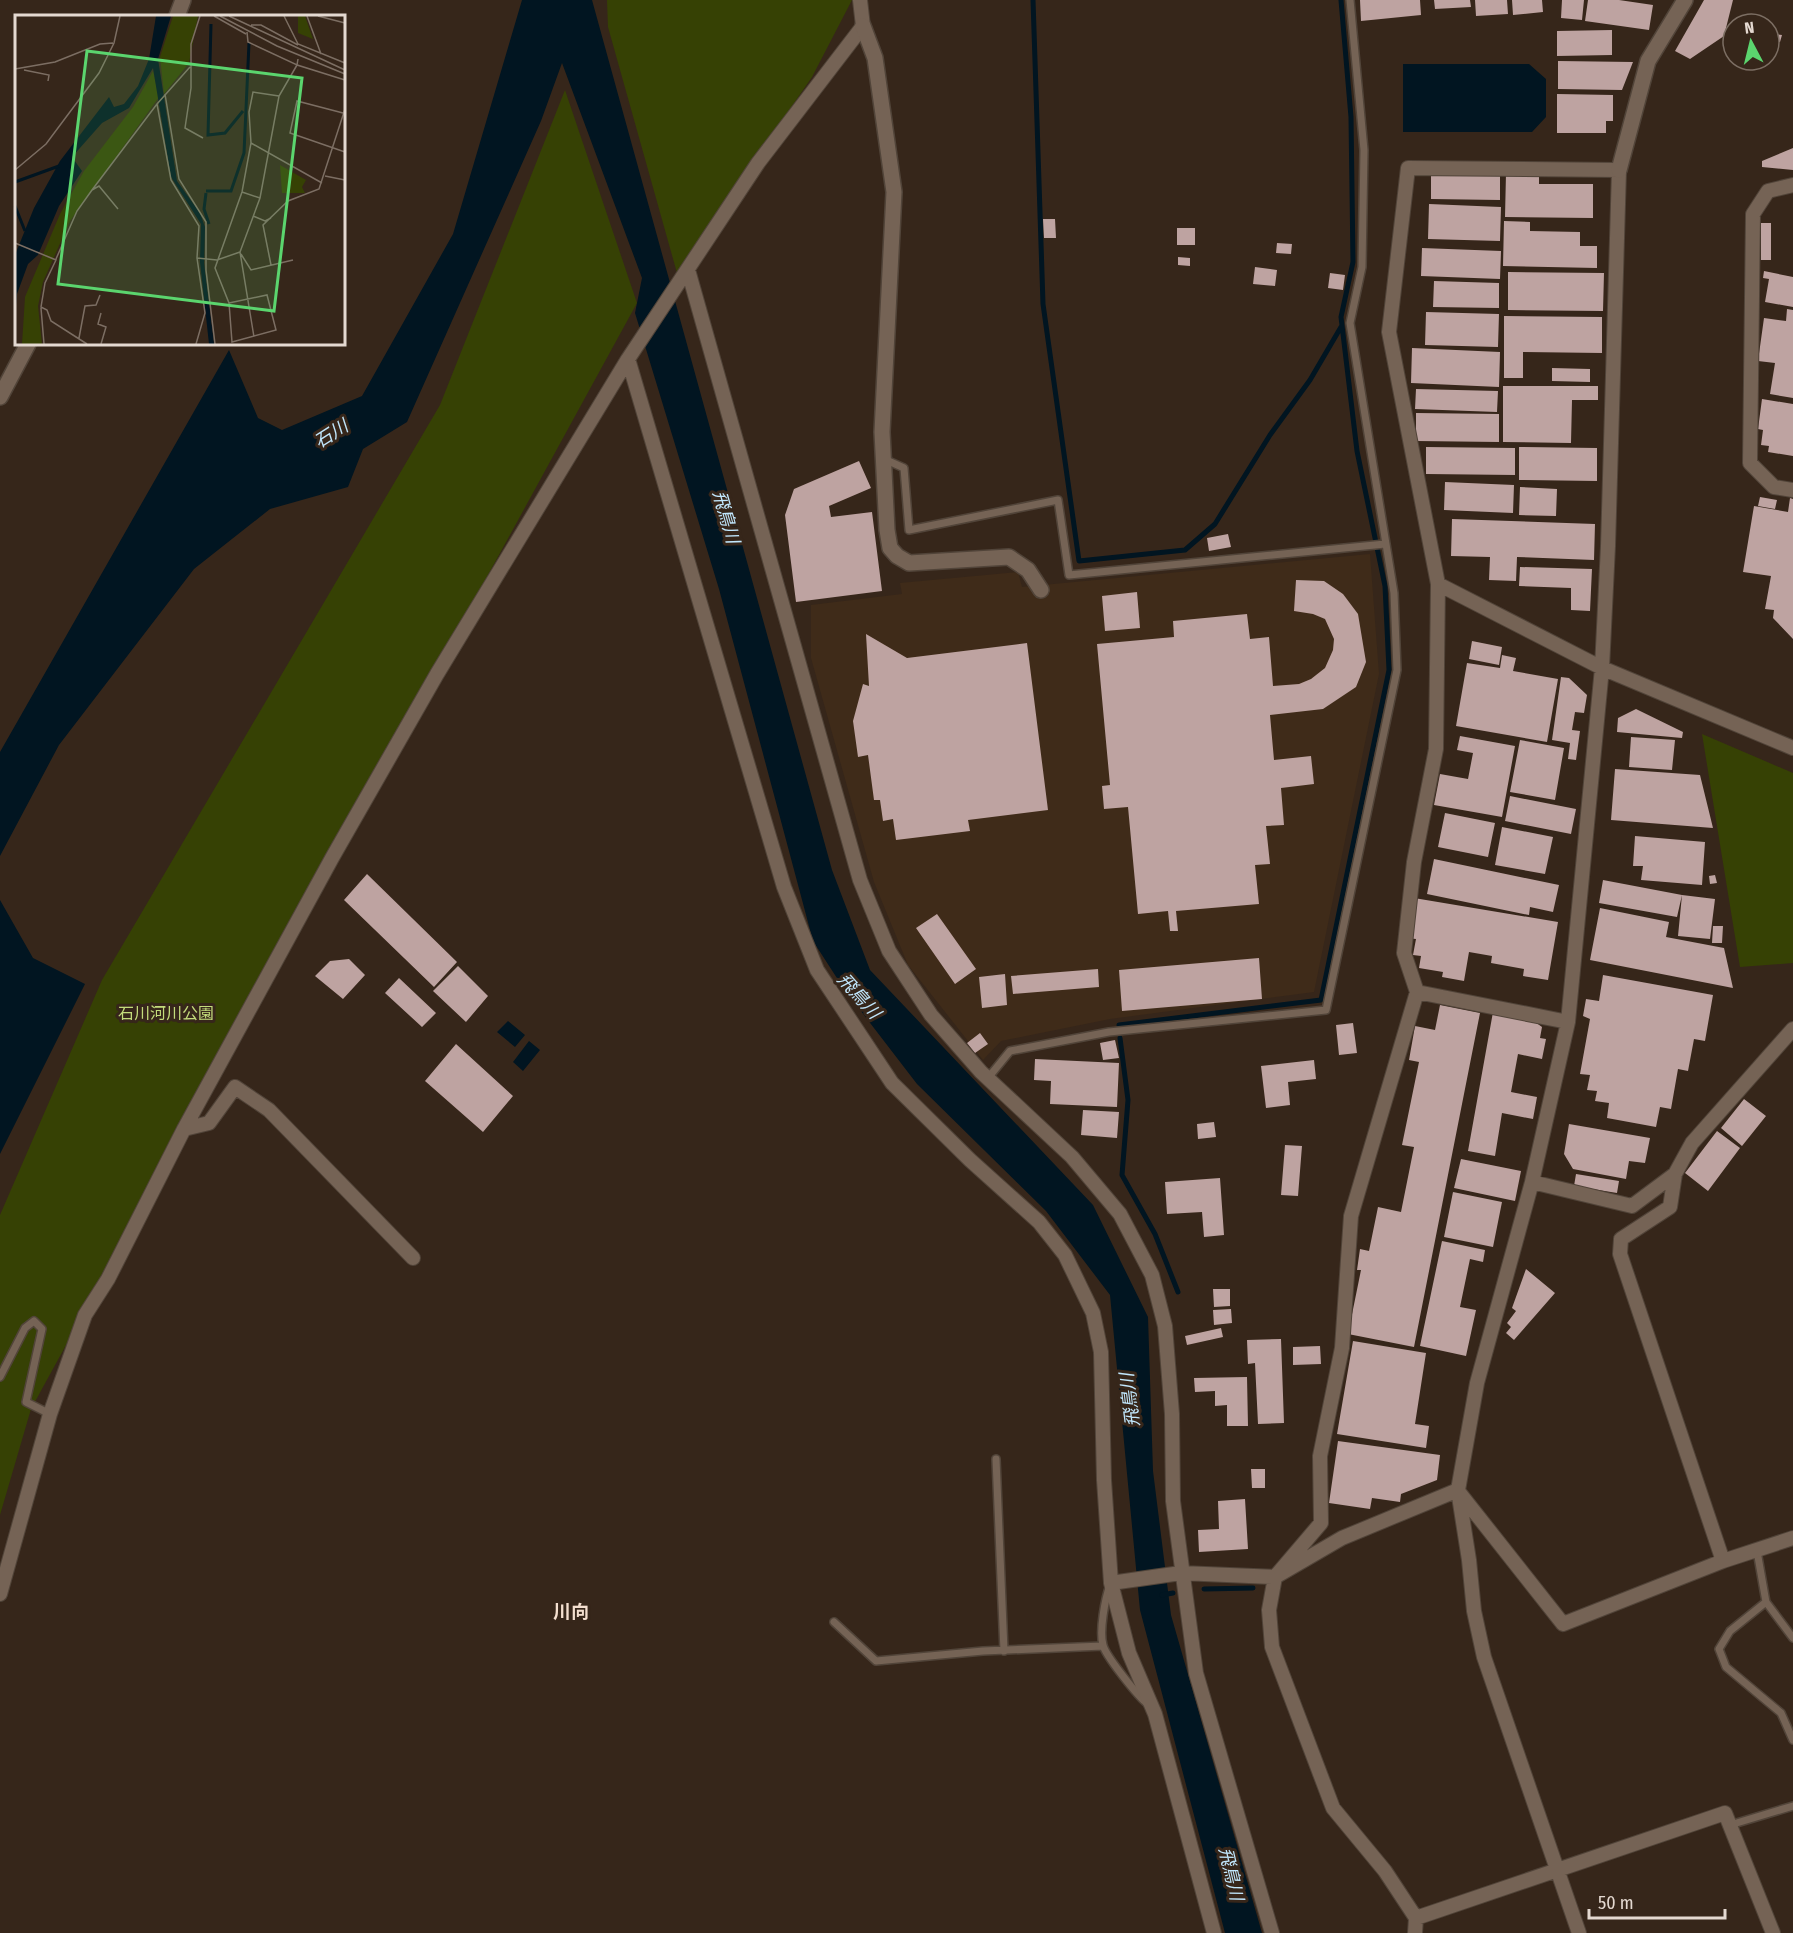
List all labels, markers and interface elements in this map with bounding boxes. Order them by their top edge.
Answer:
north arrow [1721,12,1781,72]
inset map [15,15,345,345]
text: N [1743,18,1755,38]
water label: 石川 [310,414,354,453]
water label: 飛鳥川 [708,488,745,548]
water label: 飛鳥川 [833,969,887,1025]
park label: 石川河川公園 [118,1004,214,1023]
water label: 飛鳥川 [1116,1370,1144,1428]
district label: 川向 [553,1601,589,1623]
water label: 飛鳥川 [1214,1845,1248,1905]
scale bar [1589,1882,1726,1920]
text: 50 m [1598,1892,1634,1914]

